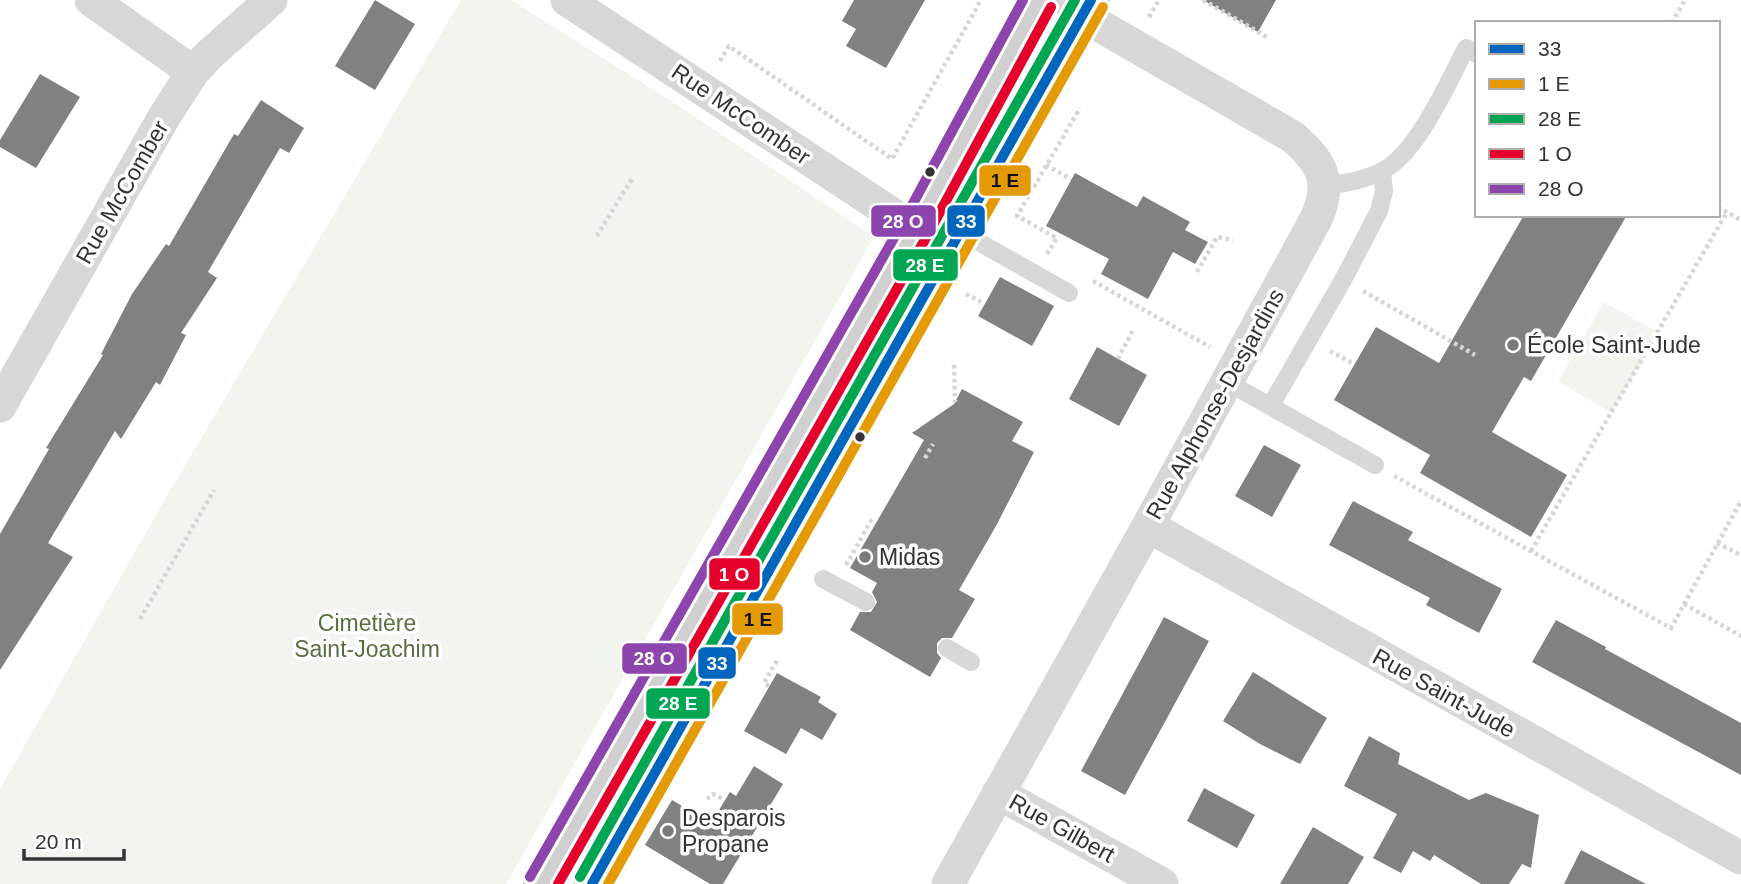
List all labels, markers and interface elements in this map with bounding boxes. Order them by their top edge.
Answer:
legend [1475,21,1720,217]
text: 33 [1538,37,1561,60]
street label: Rue McComber [667,58,815,170]
text: 1 E [1538,72,1570,95]
text: 28 E [1538,107,1581,130]
street label: Rue McComber [70,115,174,268]
text: 1 O [1538,142,1572,165]
line badge: 1 E [978,164,1032,197]
unlabelled marker [923,165,937,179]
text: 1 E [991,170,1019,191]
text: 28 O [1538,177,1584,200]
line badge: 28 O [870,204,937,238]
line badge: 33 [946,204,986,238]
text: 28 O [882,211,924,232]
text: 33 [955,211,977,232]
line badge: 28 E [892,248,959,282]
text: 28 E [905,255,945,276]
street label: Rue Alphonse-Desjardins [1141,284,1289,524]
place label: École Saint-Jude [1527,332,1701,358]
marker: École Saint-Jude [1505,337,1521,353]
unlabelled marker [853,430,867,444]
place label: Midas [879,544,940,570]
marker: Midas [857,549,873,565]
line badge: 1 O [708,557,761,591]
text: 1 O [719,564,749,585]
line badge: 1 E [731,602,784,636]
text: 1 E [744,609,772,630]
park label: Cimetière Saint-Joachim [294,610,440,662]
line badge: 28 O [621,642,688,675]
street label: Rue Saint-Jude [1368,643,1520,743]
line badge: 33 [697,646,737,680]
text: 28 O [633,648,675,669]
text: 33 [706,653,728,674]
line badge: 28 E [645,687,711,720]
text: 28 E [658,693,698,714]
street label: Rue Gilbert [1005,788,1120,868]
place label: Desparois Propane [682,805,786,857]
scale bar [24,818,124,862]
marker: Desparois Propane [660,823,676,839]
text: 20 m [35,830,82,853]

